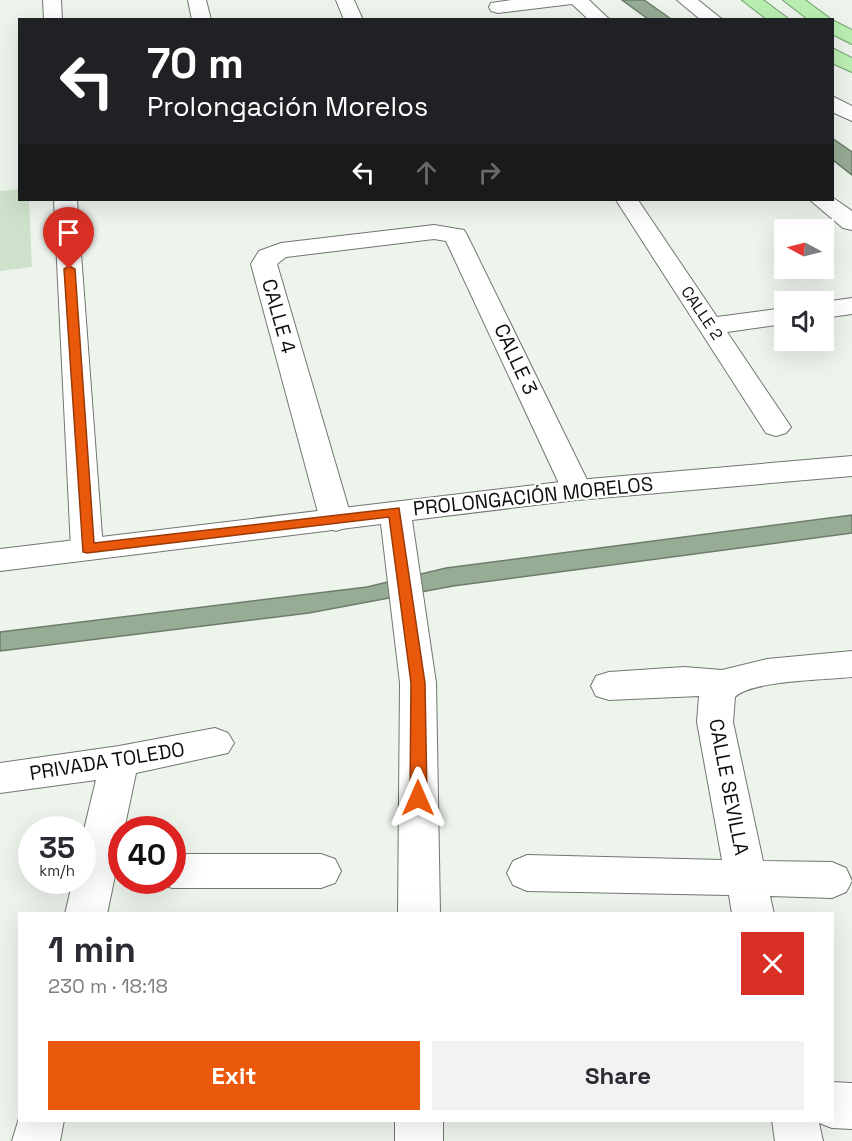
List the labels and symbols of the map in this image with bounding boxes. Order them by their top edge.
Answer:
pin [43,207,94,269]
north arrow [774,219,834,279]
street label: CALLE 4 [256,276,302,356]
street label: CALLE 2 [676,282,728,344]
street label: CALLE 3 [488,319,544,399]
street label: PROLONGACIÓN MORELOS [412,470,654,522]
street label: CALLE SEVILLA [703,716,755,858]
street label: PRIVADA TOLEDO [28,736,186,786]
position arrow [386,766,450,830]
speed limit sign: 40 [108,816,186,894]

